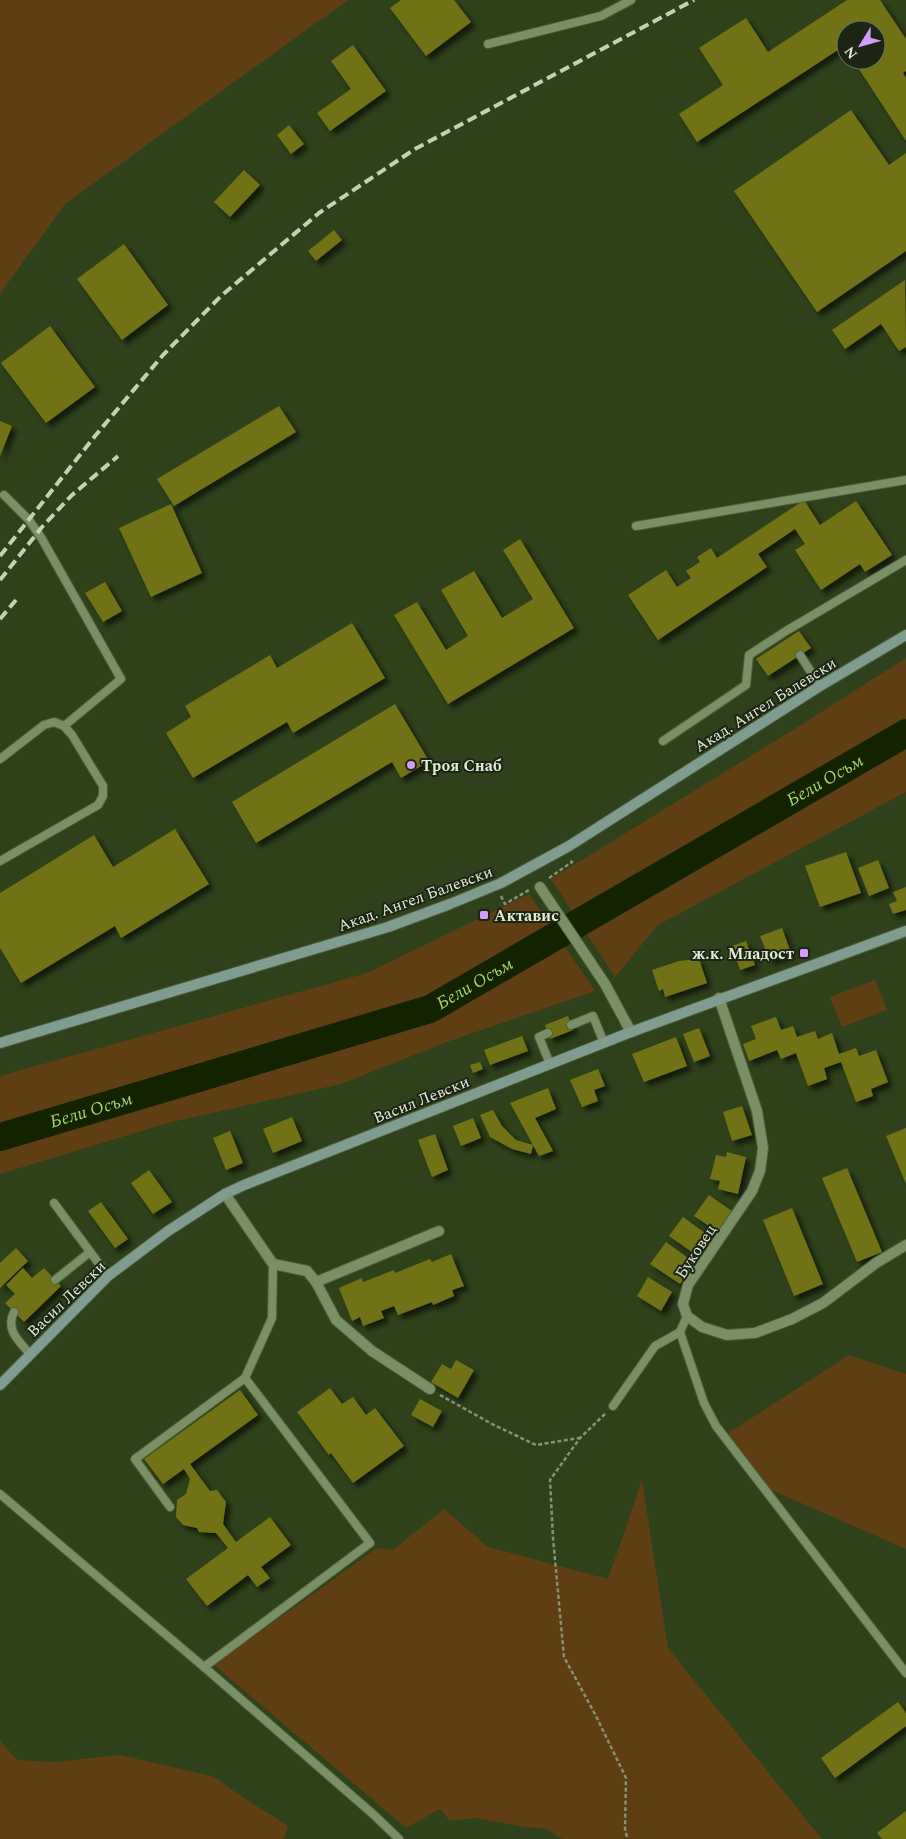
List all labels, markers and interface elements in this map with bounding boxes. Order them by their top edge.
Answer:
north arrow [836,20,886,70]
text: N [839,42,863,63]
street label: Акад. Ангел Балевски [690,651,841,758]
water label: Бели Осъм [782,748,869,814]
place label: Троя Снаб [421,754,502,778]
marker: Троя Снаб [405,759,417,771]
street label: Акад. Ангел Балевски [334,860,496,938]
place label: Актавис [494,904,559,928]
marker: Актавис [478,909,490,921]
place label: ж.к. Младост [692,942,794,966]
marker: ж.к. Младост [798,947,810,959]
water label: Бели Осъм [431,951,518,1017]
street label: Васил Левски [370,1070,473,1130]
water label: Бели Осъм [47,1085,136,1135]
street label: Буковец [669,1220,722,1284]
street label: Васил Левски [22,1255,112,1343]

